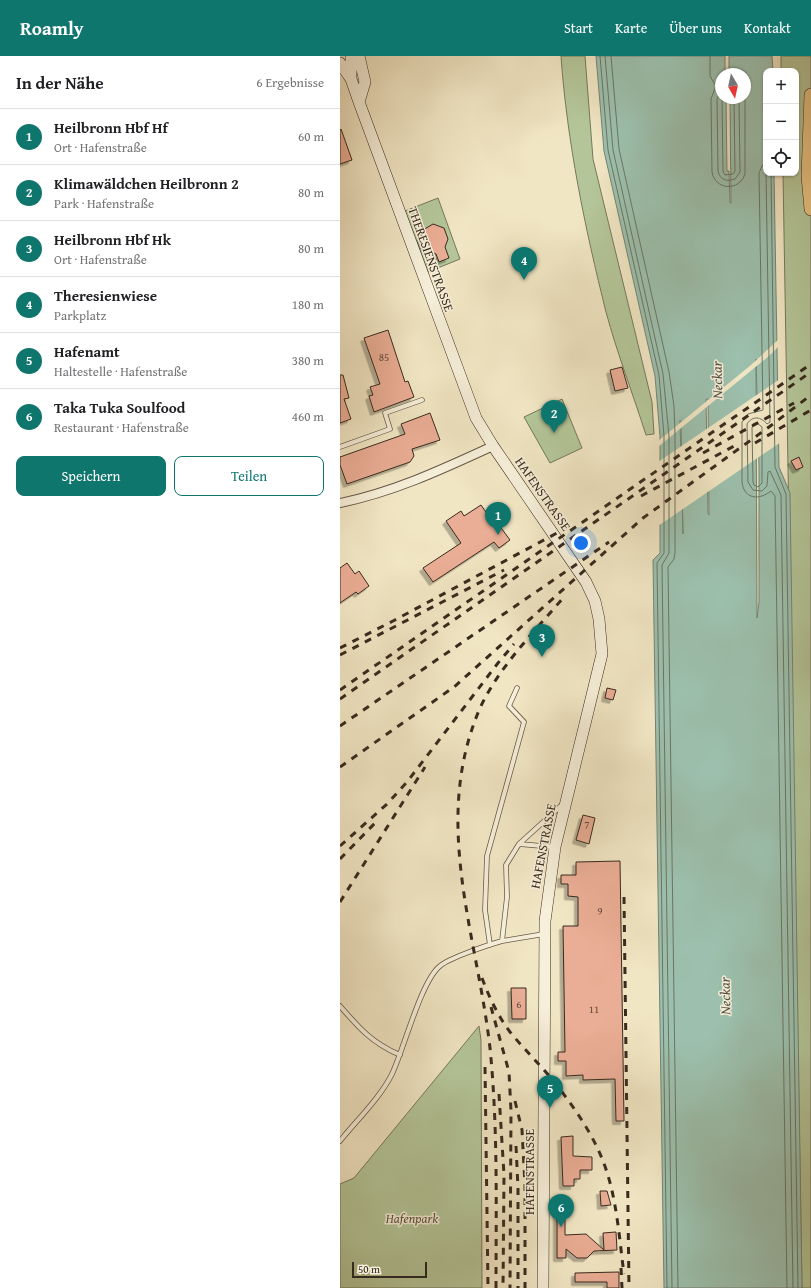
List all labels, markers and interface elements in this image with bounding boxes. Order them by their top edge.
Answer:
text: Roamly [20,14,84,42]
text: Start [564,18,593,38]
text: Karte [615,18,647,38]
text: Über uns [669,18,722,38]
text: Kontakt [744,18,791,38]
north arrow [715,68,751,104]
map controls [763,68,799,176]
button: + [763,68,799,104]
text: In der Nähe [16,70,104,95]
text: 6 Ergebnisse [256,73,324,92]
button: − [763,104,799,140]
text: Heilbronn Hbf Hf [54,117,168,138]
text: 1 [26,127,32,146]
text: 60 m [298,127,324,146]
text: Ort · Hafenstraße [54,138,147,157]
button: locate [763,140,799,176]
text: Klimawäldchen Heilbronn 2 [54,173,239,194]
text: 2 [26,183,32,202]
text: 80 m [298,183,324,202]
text: Park · Hafenstraße [54,194,154,213]
street label: THERESIENSTRASSE [403,204,459,314]
text: Heilbronn Hbf Hk [54,229,171,250]
text: 3 [26,239,32,258]
text: 80 m [298,239,324,258]
pin: 4 [511,247,537,280]
text: Ort · Hafenstraße [54,250,147,269]
text: Theresienwiese [54,285,157,306]
text: 4 [26,295,32,314]
text: 180 m [292,295,324,314]
text: Parkplatz [54,306,106,325]
text: Hafenamt [54,341,120,362]
house number: 85 [379,349,389,365]
text: 5 [26,351,32,370]
text: 380 m [292,351,324,370]
water label: Neckar [707,360,727,399]
text: Haltestelle · Hafenstraße [54,362,187,381]
text: Taka Tuka Soulfood [54,397,185,418]
pin: 2 [541,400,567,433]
text: 6 [26,407,32,426]
text: 460 m [292,407,324,426]
text: Restaurant · Hafenstraße [54,418,189,437]
street label: HAFENSTRASSE [510,453,576,535]
button: Speichern [16,456,166,496]
button: Teilen [174,456,324,496]
pin: 1 [485,502,511,535]
your location [571,533,591,553]
pin: 3 [529,624,555,657]
street label: HAFENSTRASSE [525,801,561,890]
house number: 7 [584,816,590,832]
house number: 9 [597,903,603,919]
water label: Neckar [715,976,735,1015]
house number: 6 [516,996,522,1012]
house number: 11 [589,1001,599,1017]
pin: 5 [537,1075,563,1108]
street label: HAFENSTRASSE [520,1128,539,1215]
pin: 6 [548,1194,574,1227]
park label: Hafenpark [385,1209,438,1228]
scale bar [352,1260,427,1279]
text: 50 m [358,1261,380,1277]

